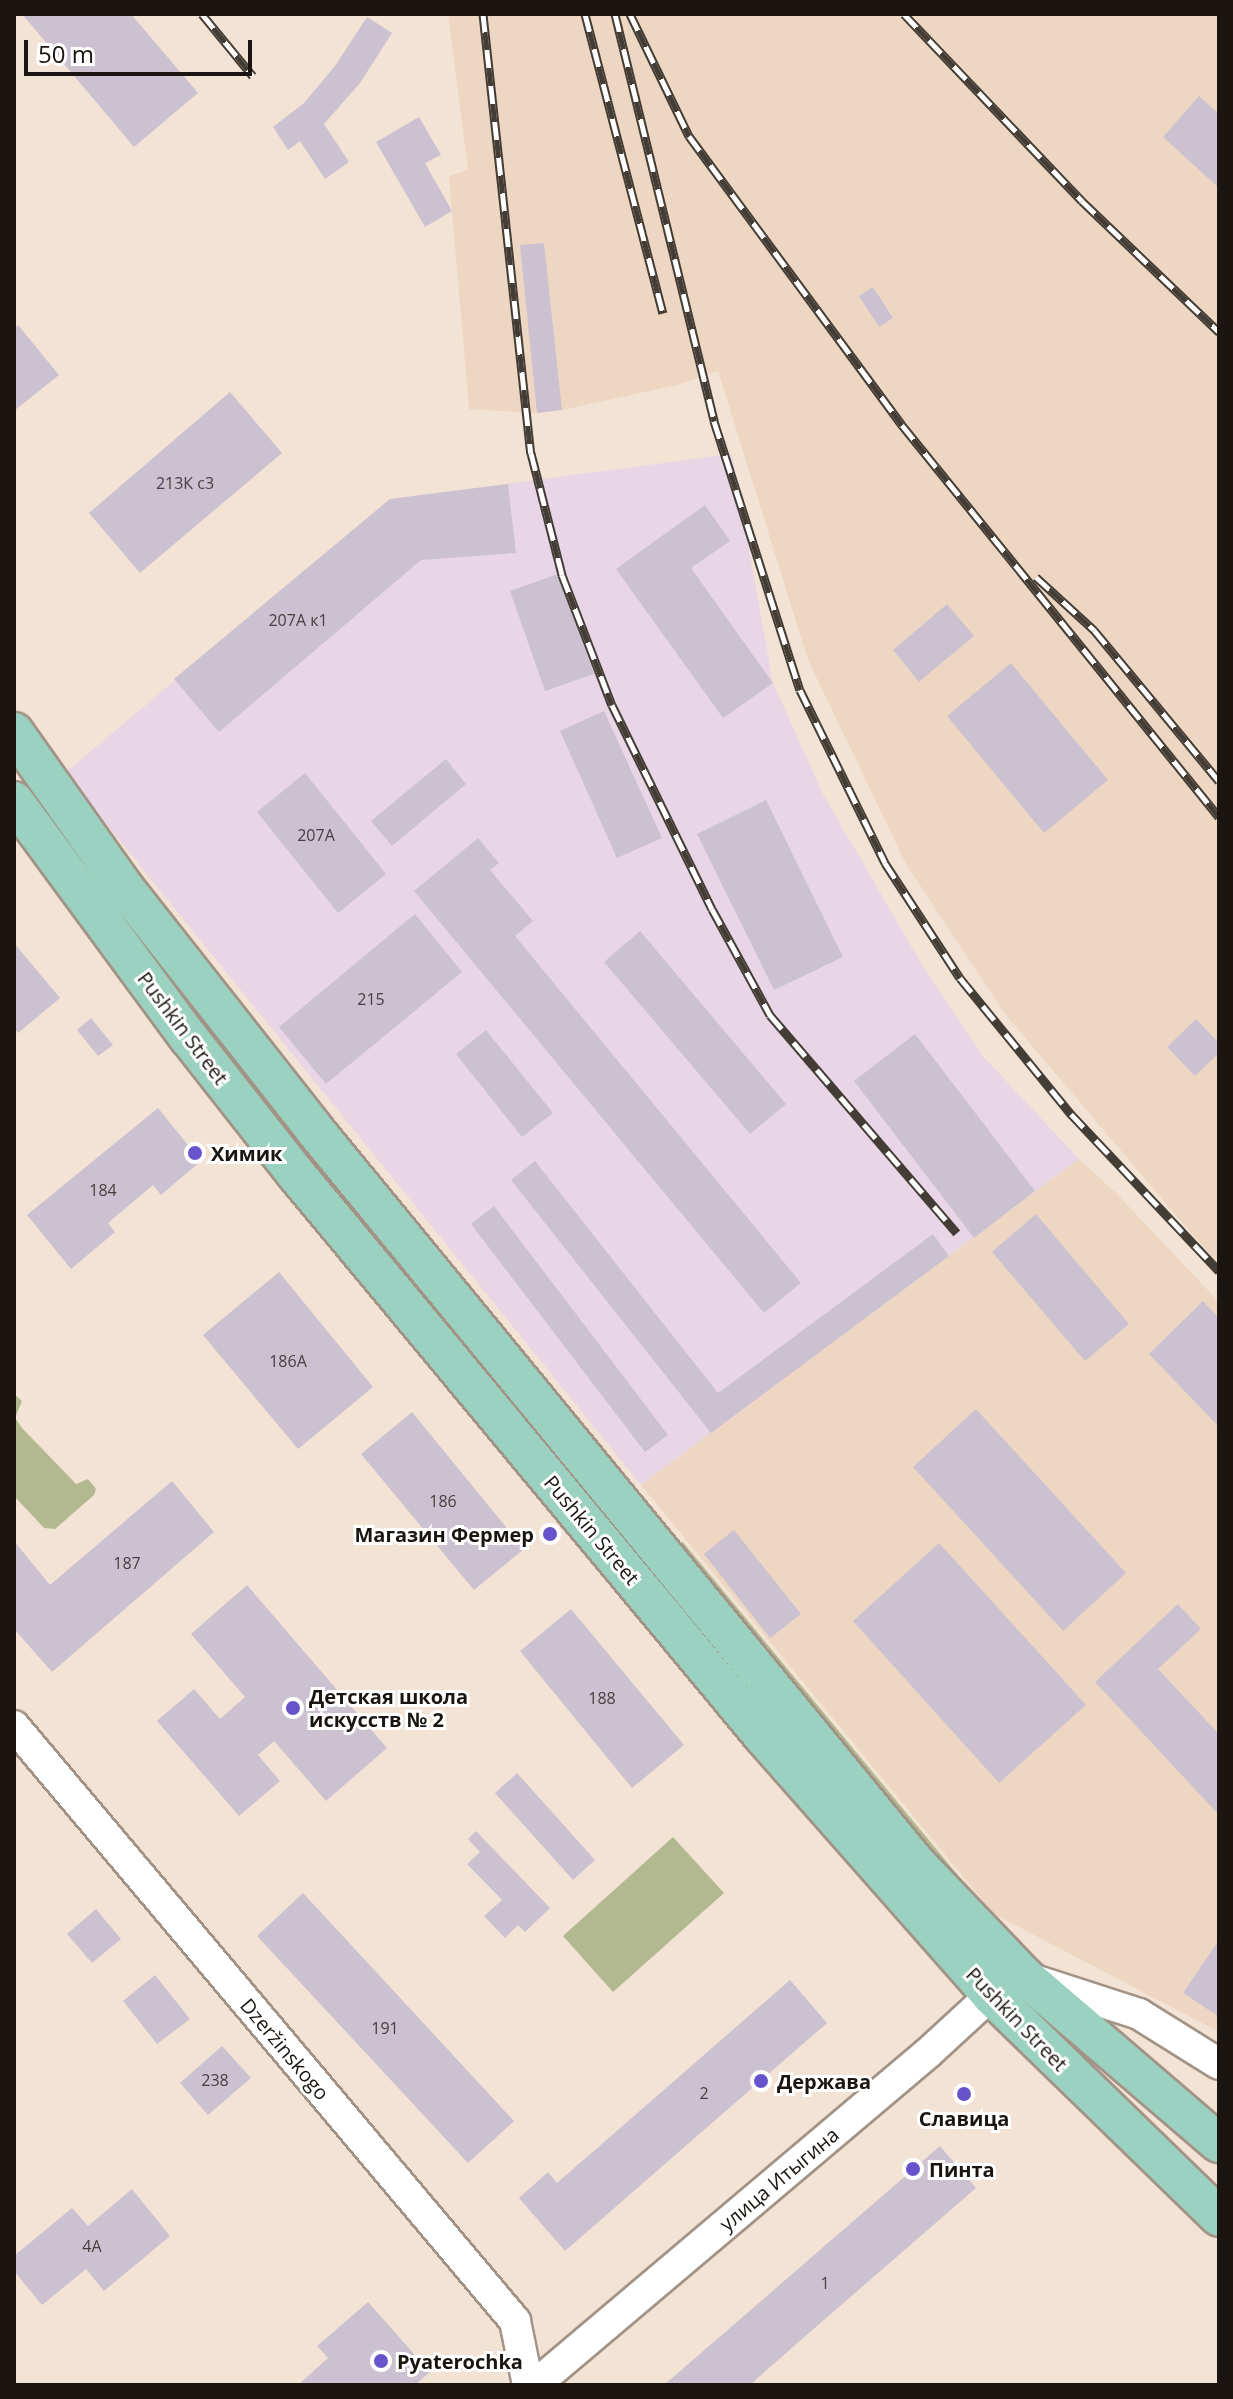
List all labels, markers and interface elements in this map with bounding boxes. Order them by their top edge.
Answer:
scale bar [28,24,256,74]
text: 50 m [38,37,94,70]
house number: 213К с3 [156,473,214,493]
house number: 207А к1 [268,610,328,630]
house number: 207А [297,825,335,845]
street label: Pushkin Street [133,967,233,1089]
house number: 215 [357,989,385,1009]
place label: Химик [211,1141,282,1165]
marker: Химик [186,1144,204,1162]
house number: 184 [89,1180,117,1200]
house number: 186А [269,1351,307,1371]
street label: Pushkin Street [539,1471,645,1589]
house number: 186 [429,1491,457,1511]
place label: Магазин Фермер [354,1522,534,1546]
marker: Магазин Фермер [541,1525,559,1543]
house number: 187 [113,1553,141,1573]
place label: Детская школа искусств № 2 [309,1684,468,1731]
house number: 188 [588,1688,616,1708]
marker: Детская школа искусств № 2 [284,1699,302,1717]
street label: Pushkin Street [961,1962,1073,2076]
street label: Dzeržinskogo [236,1993,334,2105]
house number: 191 [371,2018,399,2038]
place label: Держава [777,2069,871,2093]
house number: 238 [201,2070,229,2090]
marker: Держава [752,2072,770,2090]
house number: 2 [699,2083,709,2103]
marker: Славица [955,2085,973,2103]
place label: Славица [919,2106,1009,2130]
street label: улица Итыгина [715,2122,843,2236]
place label: Пинта [929,2157,995,2181]
marker: Пинта [904,2160,922,2178]
house number: 4А [82,2236,102,2256]
house number: 1 [820,2273,830,2293]
place label: Pyaterochka [397,2349,523,2373]
marker: Pyaterochka [372,2352,390,2370]

